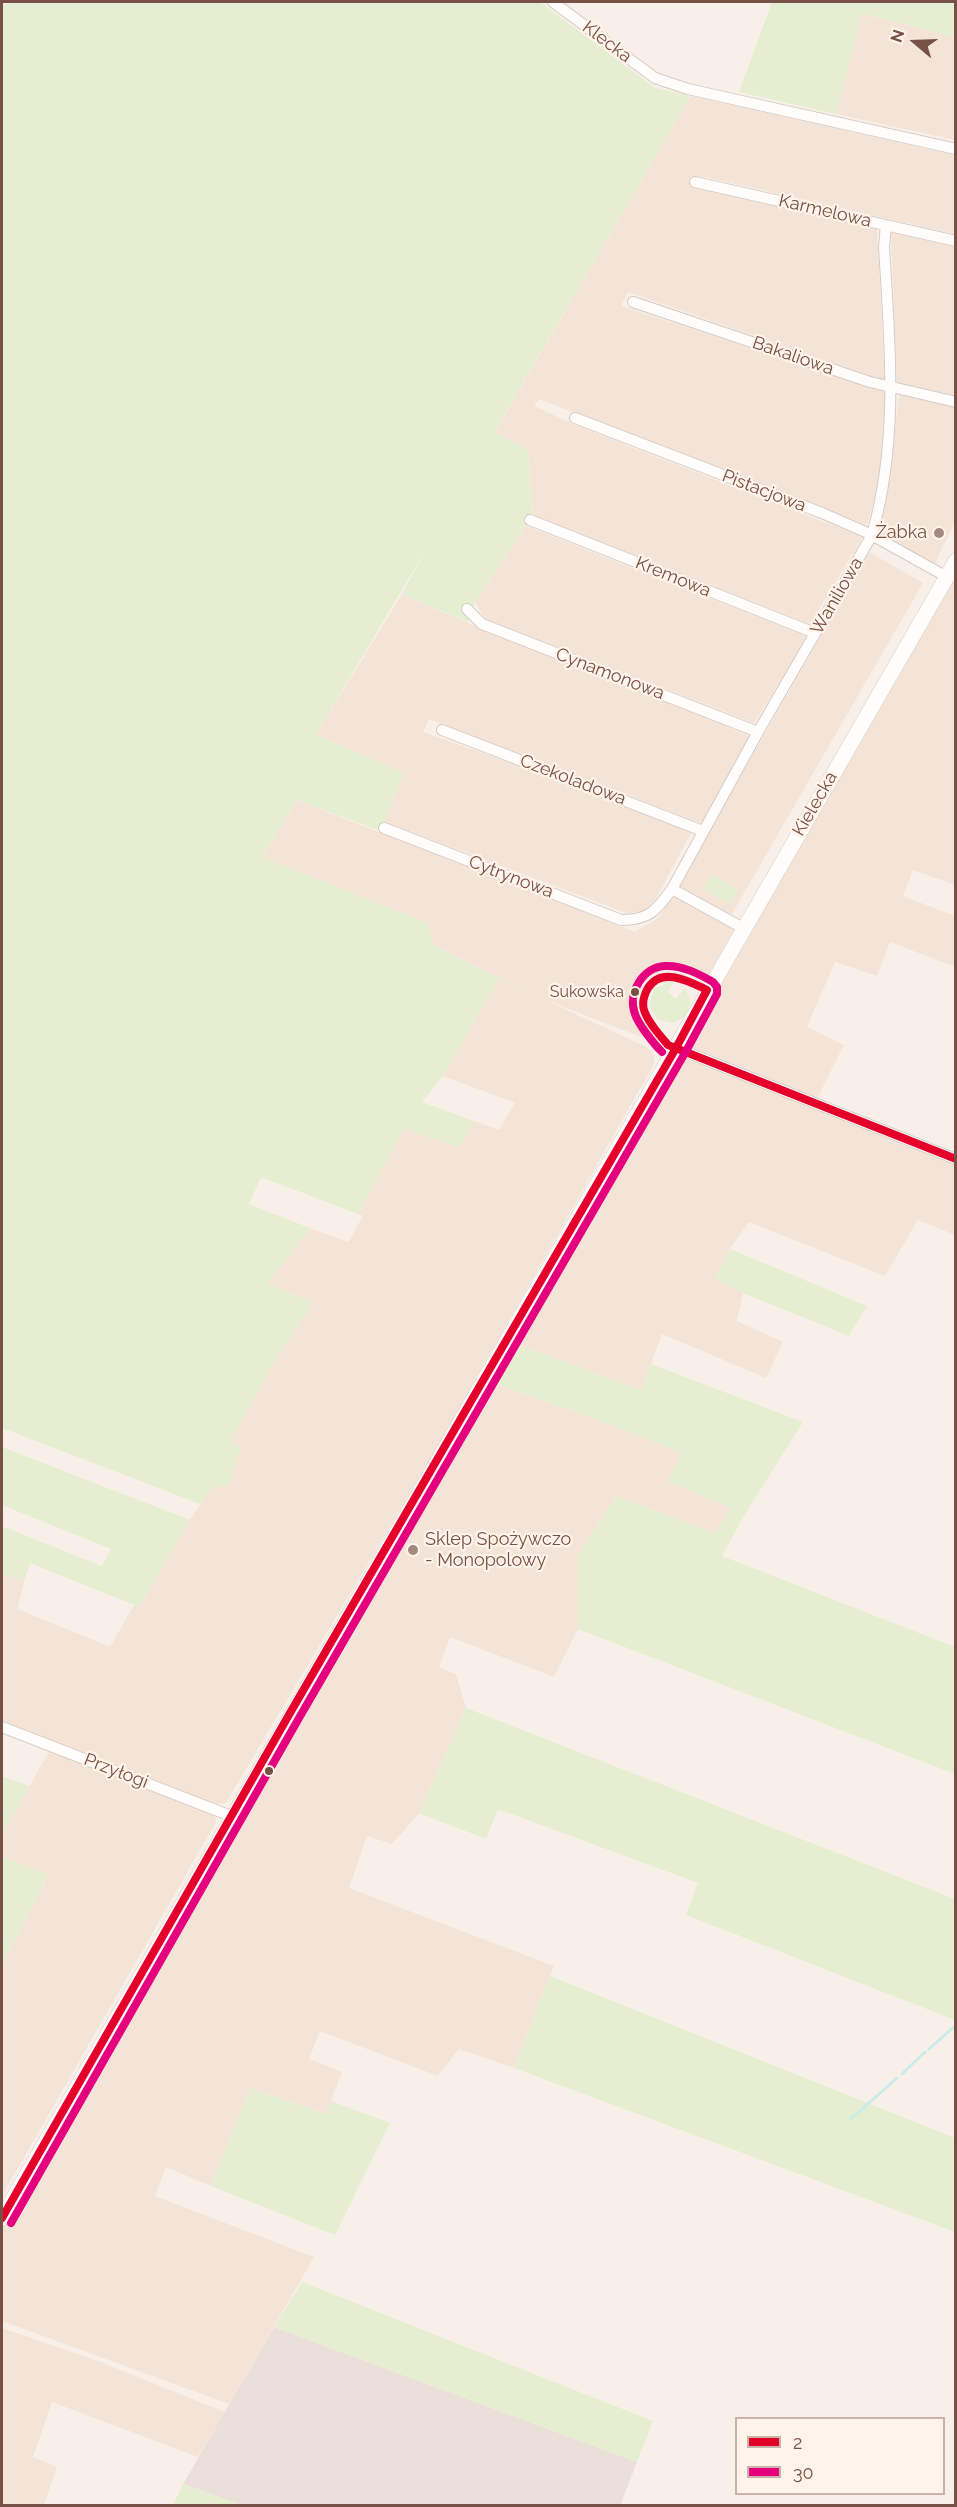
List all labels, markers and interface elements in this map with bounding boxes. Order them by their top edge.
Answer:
north arrow [885,12,945,72]
street label: Klecka [578,16,636,68]
text: N [887,27,908,45]
street label: Karmelowa [777,190,873,232]
street label: Bakaliowa [750,332,836,380]
street label: Pistacjowa [719,465,809,517]
place label: Żabka [875,522,927,544]
marker: Żabka [932,526,946,540]
street label: Kremowa [632,552,714,602]
street label: Waniliowa [806,554,868,638]
street label: Cynamonowa [553,643,667,705]
street label: Czekoladowa [517,750,629,810]
street label: Kielecka [788,768,842,840]
street label: Cytrynowa [465,851,557,903]
place label: Sukowska [550,982,624,1002]
marker: Sukowska [629,986,641,998]
place label: Sklep Spożywczo - Monopolowy [425,1529,571,1572]
marker: Sklep Spożywczo - Monopolowy [406,1543,420,1557]
street label: Przyłogi [81,1749,151,1793]
unlabelled marker [263,1765,275,1777]
legend [735,2417,945,2495]
text: 2 [793,2432,802,2453]
text: 30 [793,2462,814,2483]

